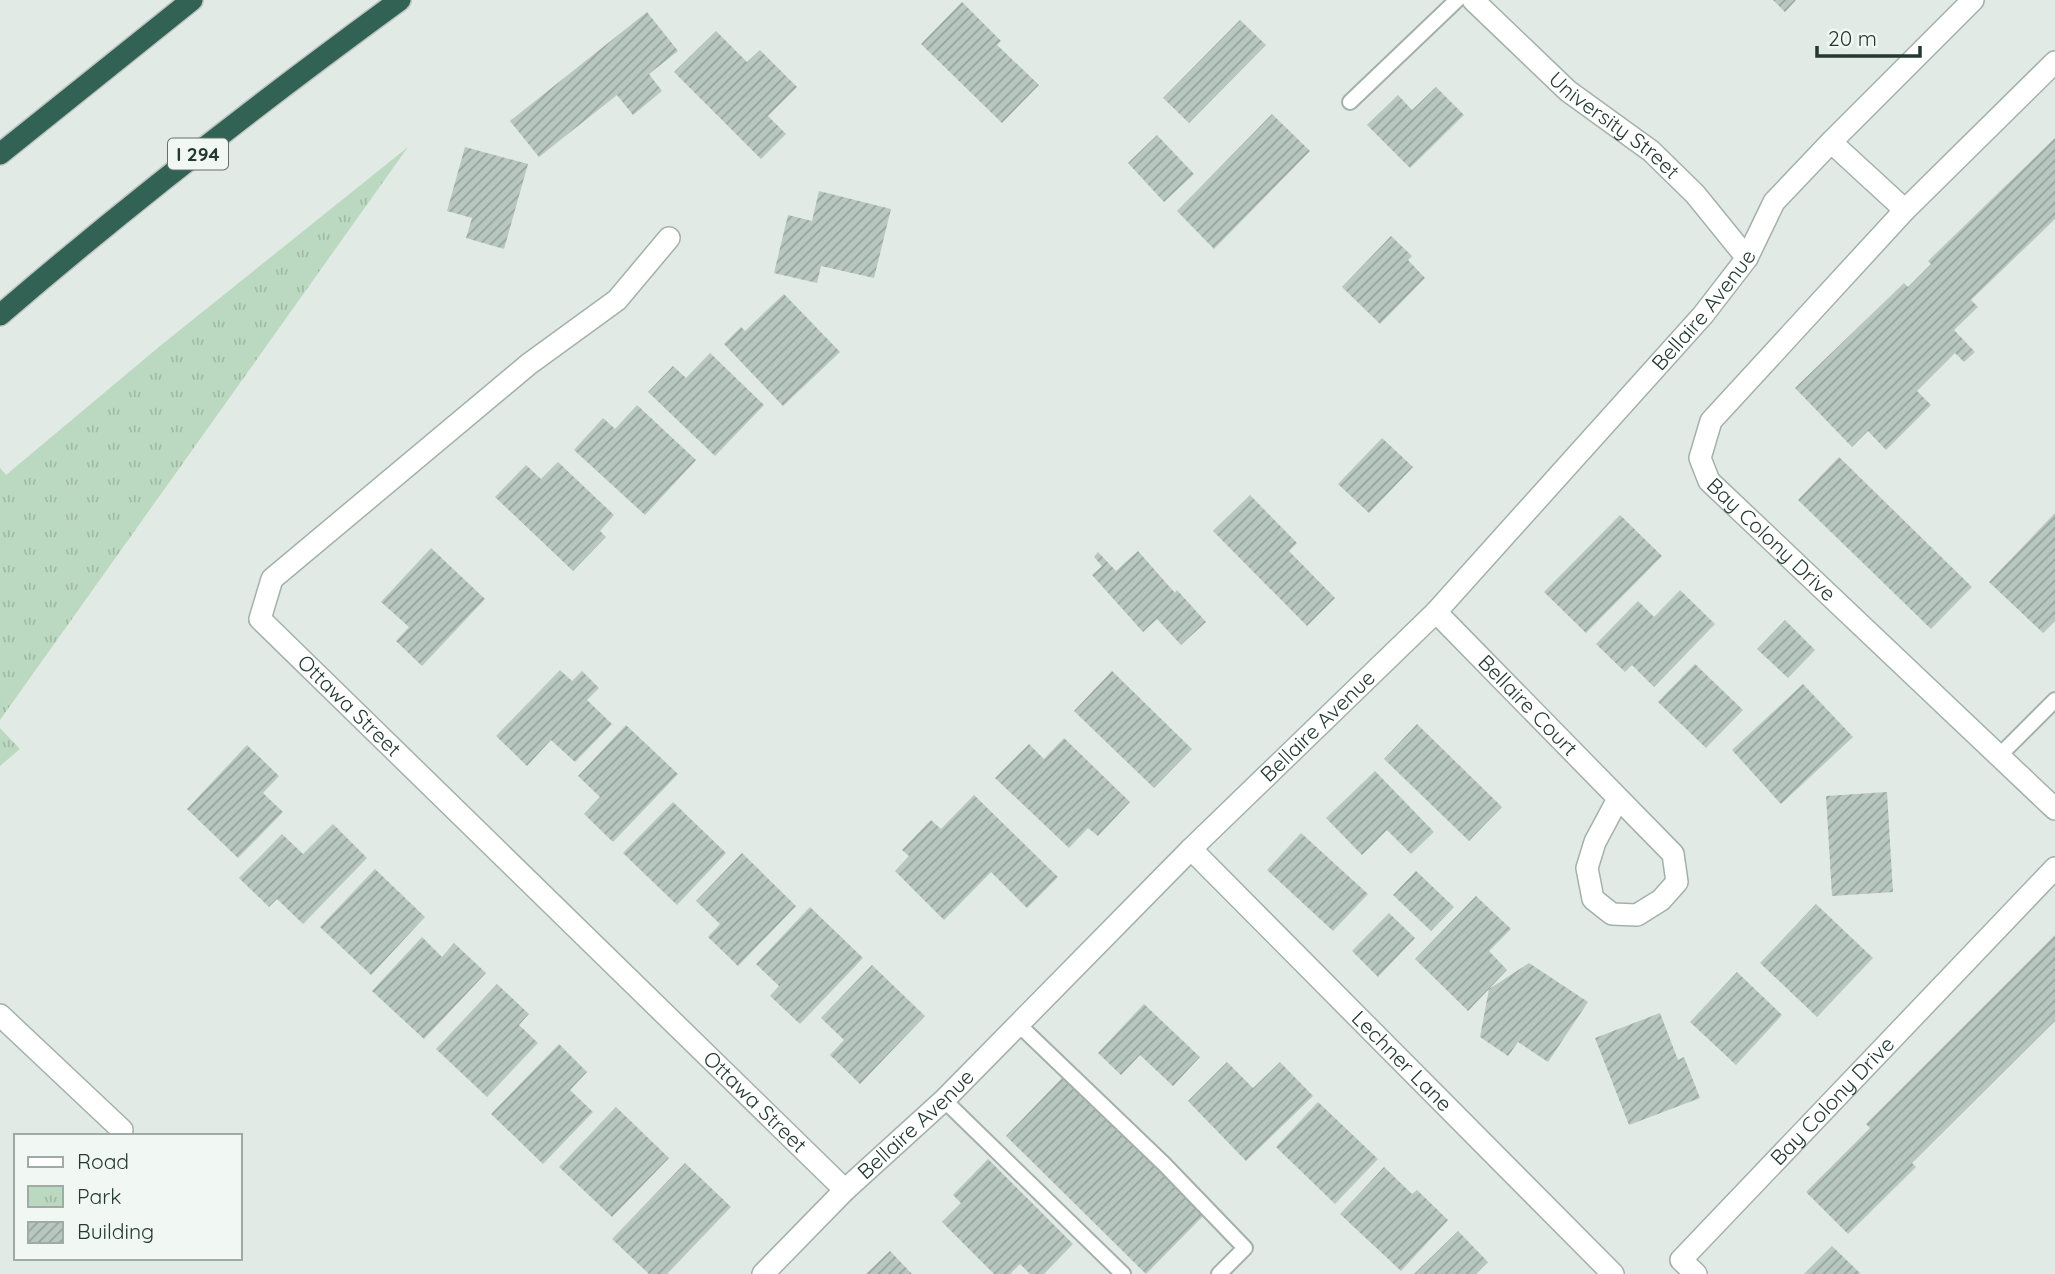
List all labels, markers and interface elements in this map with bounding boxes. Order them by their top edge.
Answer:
scale bar [1817,14,1920,58]
text: 20 m [1828,25,1877,51]
street label: University Street [1544,66,1686,184]
road number: I 294 [168,138,228,170]
street label: Bellaire Avenue [1646,245,1761,375]
street label: Bay Colony Drive [1702,472,1842,606]
street label: Ottawa Street [292,649,407,762]
street label: Bellaire Court [1473,649,1584,761]
street label: Bellaire Avenue [1255,664,1380,787]
street label: Lechner Lane [1347,1005,1458,1116]
street label: Bay Colony Drive [1764,1031,1899,1170]
street label: Ottawa Street [698,1045,813,1158]
street label: Bellaire Avenue [852,1063,979,1184]
legend [14,1134,242,1260]
text: Road [77,1148,129,1174]
text: Park [77,1183,121,1209]
text: Building [77,1218,154,1244]

